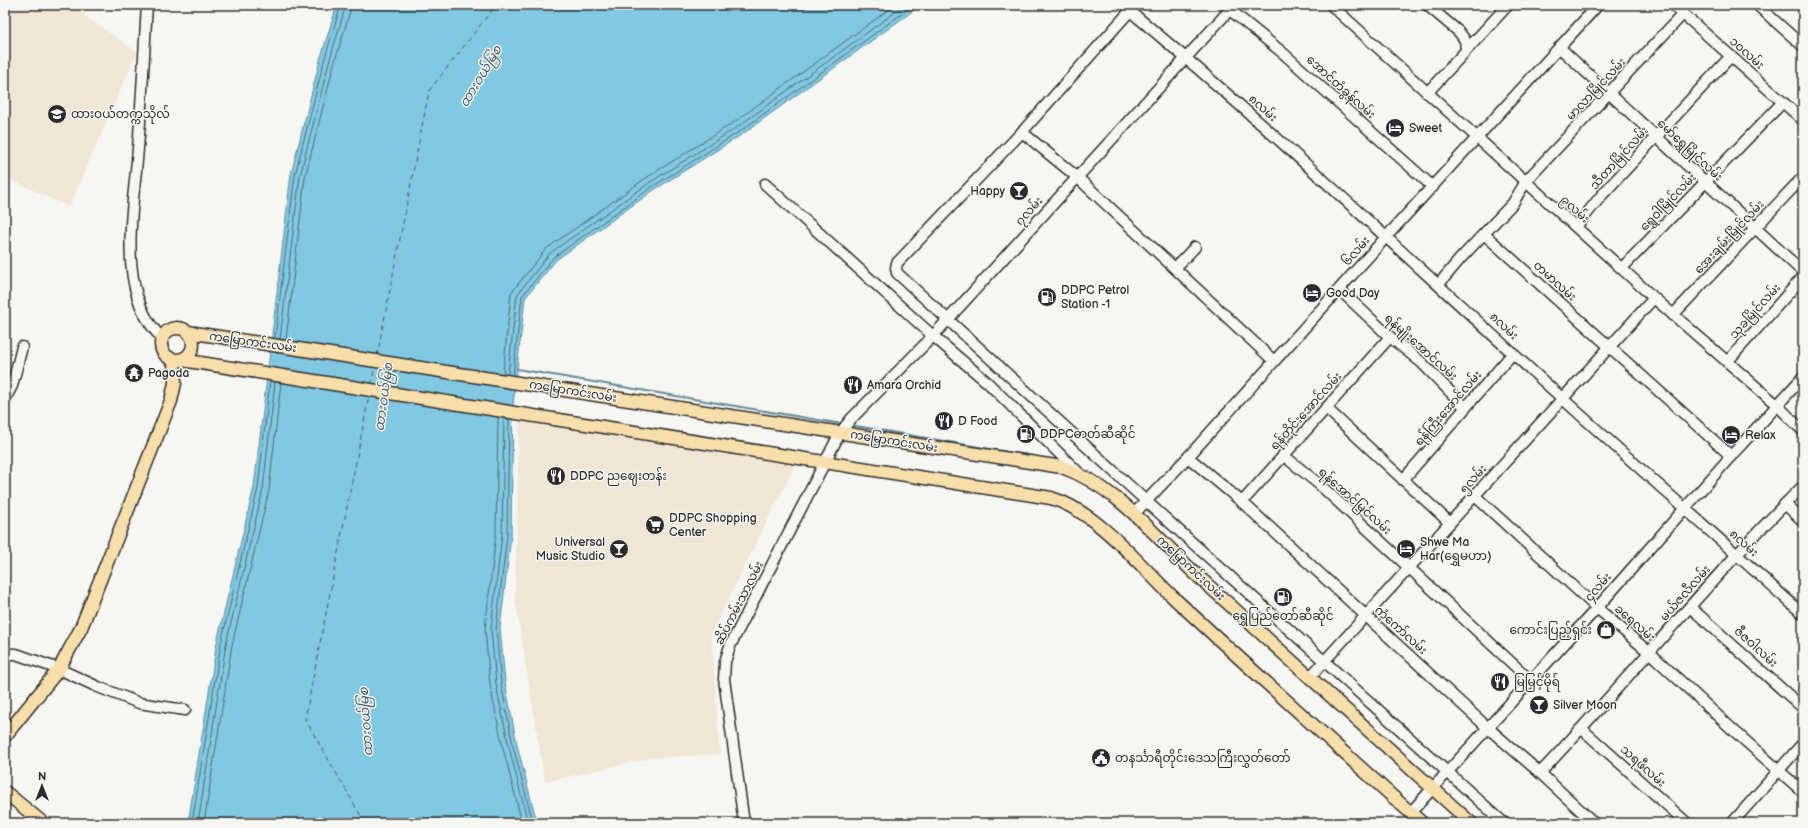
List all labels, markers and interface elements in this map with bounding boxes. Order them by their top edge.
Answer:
street label: ၁၀လမ်း [1726,33,1768,73]
water label: ထားဝယ်မြစ [455,41,509,112]
street label: အောင်တံခွန်လမ်း [1302,51,1380,124]
street label: မာလာမြိုင်လမ်း [1562,54,1631,125]
street label: ၈လမ်း [1245,90,1282,125]
school or university icon: ထားဝယ်တက္ကသိုလ် [46,103,68,125]
place label: ထားဝယ်တက္ကသိုလ် [71,105,170,124]
street label: မော်ရွှေမြိုင်လမ်း [1652,115,1727,186]
hotel icon: Sweet [1384,117,1406,139]
place label: Sweet [1409,121,1442,136]
street label: သီတာမြိုင်လမ်း [1586,122,1653,194]
street label: ရွှေဝါမြိုင်လမ်း [1636,169,1701,236]
bar icon: Happy [1008,180,1030,202]
place label: Happy [970,184,1006,199]
street label: ၉လမ်း [1556,191,1594,228]
street label: ၇လမ်း [1011,193,1048,230]
street label: အေးချမ်းမြိုင်လမ်း [1690,196,1769,279]
street label: ၆လမ်း [1338,232,1373,269]
street label: တမာလမ်း [1530,257,1581,305]
street label: သုခမြိုင်လမ်း [1725,279,1786,343]
hotel icon: Good Day [1301,282,1323,304]
place label: DDPC Petrol Station -1 [1061,283,1129,312]
fuel station icon: DDPC Petrol Station -1 [1036,286,1058,308]
place label: Good Day [1326,286,1380,301]
street label: ၈လမ်း [1486,308,1522,343]
street label: ရန်မျိုးအောင်လမ်း [1380,309,1462,385]
street label: ကမြောကင်းလမ်း [208,327,298,358]
water label: ထားဝယ်မြစ [369,360,400,433]
temple icon: Pagoda [123,362,145,384]
place label: Pagoda [148,366,190,381]
street label: ရန်ကြီးအောင်လမ်း [1410,366,1487,450]
street label: ရန်တိုင်းအောင်လမ်း [1266,368,1347,455]
restaurant icon: Amara Orchid [842,374,864,396]
street label: ကမြောကင်းလမ်း [528,375,618,408]
place label: Amara Orchid [867,378,941,393]
restaurant icon: D Food [933,410,955,432]
place label: D Food [958,414,997,429]
fuel station icon: DDPCဓာတ်ဆီဆိုင် [1015,423,1037,445]
hotel icon: Relax [1720,424,1742,446]
street label: ကမြောကင်းလမ်း [849,425,939,458]
place label: DDPCဓာတ်ဆီဆိုင် [1040,425,1136,444]
place label: Relax [1745,428,1776,443]
street label: ၅လမ်း [1455,460,1492,498]
street label: ရန်အောင်မြင်လမ်း [1314,463,1396,540]
restaurant icon: DDPC ညဈေးတန်း [545,465,567,487]
place label: DDPC ညဈေးတန်း [570,467,667,486]
place label: DDPC Shopping Center [669,511,757,540]
supermarket icon: DDPC Shopping Center [644,514,666,536]
street label: ၈လမ်း [1726,525,1763,560]
street label: ကမြောကင်းလမ်း [1152,531,1229,605]
place label: Universal Music Studio [536,535,605,564]
place label: Shwe Ma Har(‌‌ရွှေမဟာ) [1420,535,1491,566]
bar icon: Universal Music Studio [608,538,630,560]
hotel icon: Shwe Ma Har(‌‌ရွှေမဟာ) [1395,538,1417,560]
street label: ဆိပ်ကမ်းသာလမ်း [710,558,767,648]
street label: မယ်ဇလီလမ်း [1656,561,1714,624]
street label: ၄လမ်း [1580,569,1616,606]
fuel station icon: ရွှေပြည်တော်ဆီဆိုင် [1272,586,1294,608]
street label: ခရေလမ်း [1610,600,1660,647]
street label: ကံ့ကော်လမ်း [1371,601,1431,658]
place label: ရွှေပြည်တော်ဆီဆိုင် [1232,607,1334,626]
shop icon: ကောင်းပြည့်ရှင်း [1595,619,1617,641]
place label: ကောင်းပြည့်ရှင်း [1509,621,1592,640]
street label: ဇီဇဝါလမ်း [1731,622,1782,671]
restaurant icon: မြမြင့်မိုရ် [1489,671,1511,693]
place label: မြမြင့်မိုရ် [1514,673,1561,692]
water label: ထားဝယ်မြစ [354,686,379,757]
bar icon: Silver Moon [1528,694,1550,716]
place label: Silver Moon [1553,698,1617,713]
street label: သရဖီလမ်း [1616,741,1670,792]
public building icon: တနင်္သာရီတိုင်းဒေသကြီးလွှတ်တော် [1090,747,1112,769]
place label: တနင်္သာရီတိုင်းဒေသကြီးလွှတ်တော် [1115,749,1290,768]
north arrow [22,766,62,806]
text: N [38,770,46,783]

